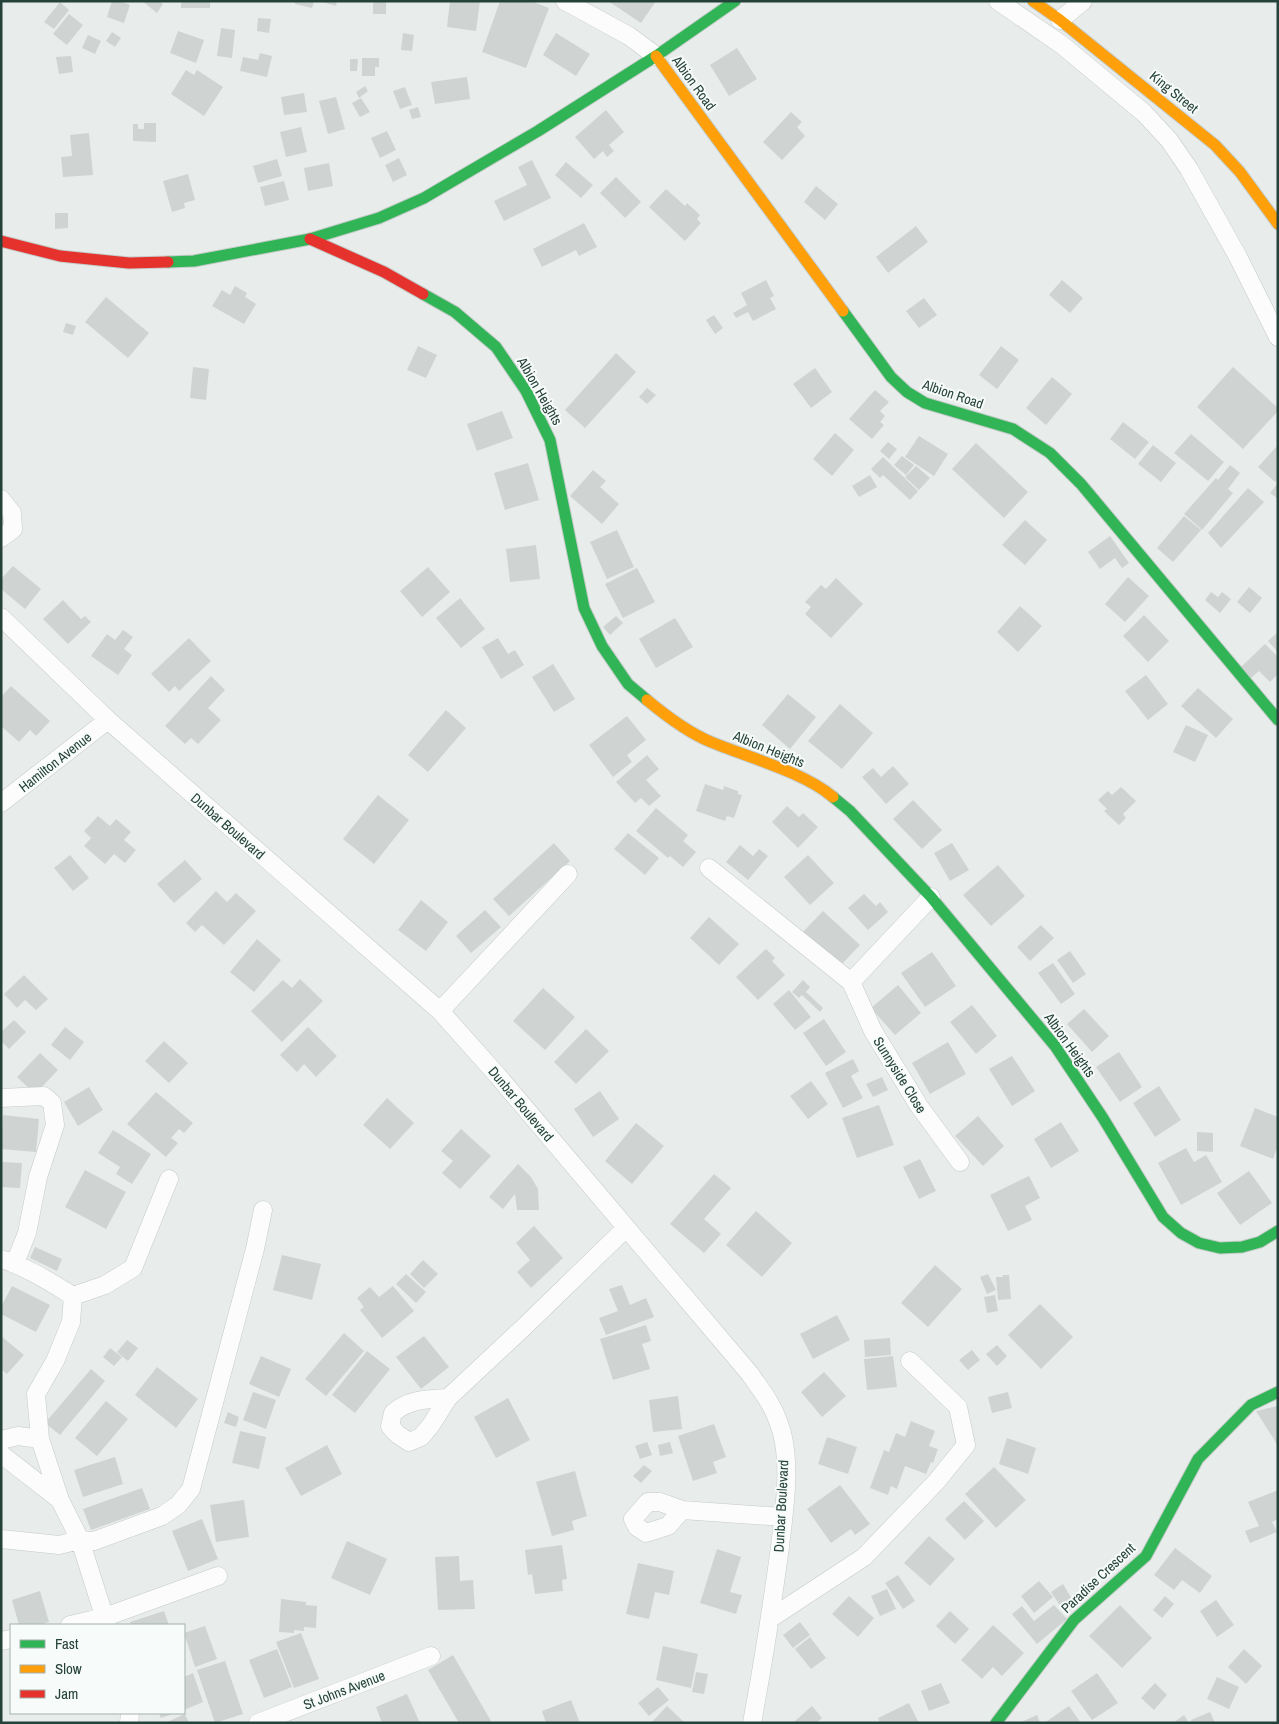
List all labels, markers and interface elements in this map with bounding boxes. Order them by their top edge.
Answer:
street label: Albion Road [668,51,720,114]
street label: King Street [1146,67,1202,117]
street label: Albion Heights [513,353,567,428]
street label: Albion Road [919,375,986,413]
street label: Albion Heights [730,726,808,772]
street label: Hamilton Avenue [15,728,95,796]
street label: Dunbar Boulevard [187,789,269,863]
street label: Albion Heights [1040,1008,1100,1081]
street label: Sunnyside Close [869,1033,931,1117]
street label: Dunbar Boulevard [484,1063,558,1145]
street label: Dunbar Boulevard [770,1459,792,1553]
street label: Paradise Crescent [1057,1539,1139,1617]
legend [10,1624,185,1714]
text: Fast [55,1633,79,1654]
text: Slow [55,1658,82,1679]
street label: St Johns Avenue [301,1666,387,1714]
text: Jam [55,1683,78,1704]

